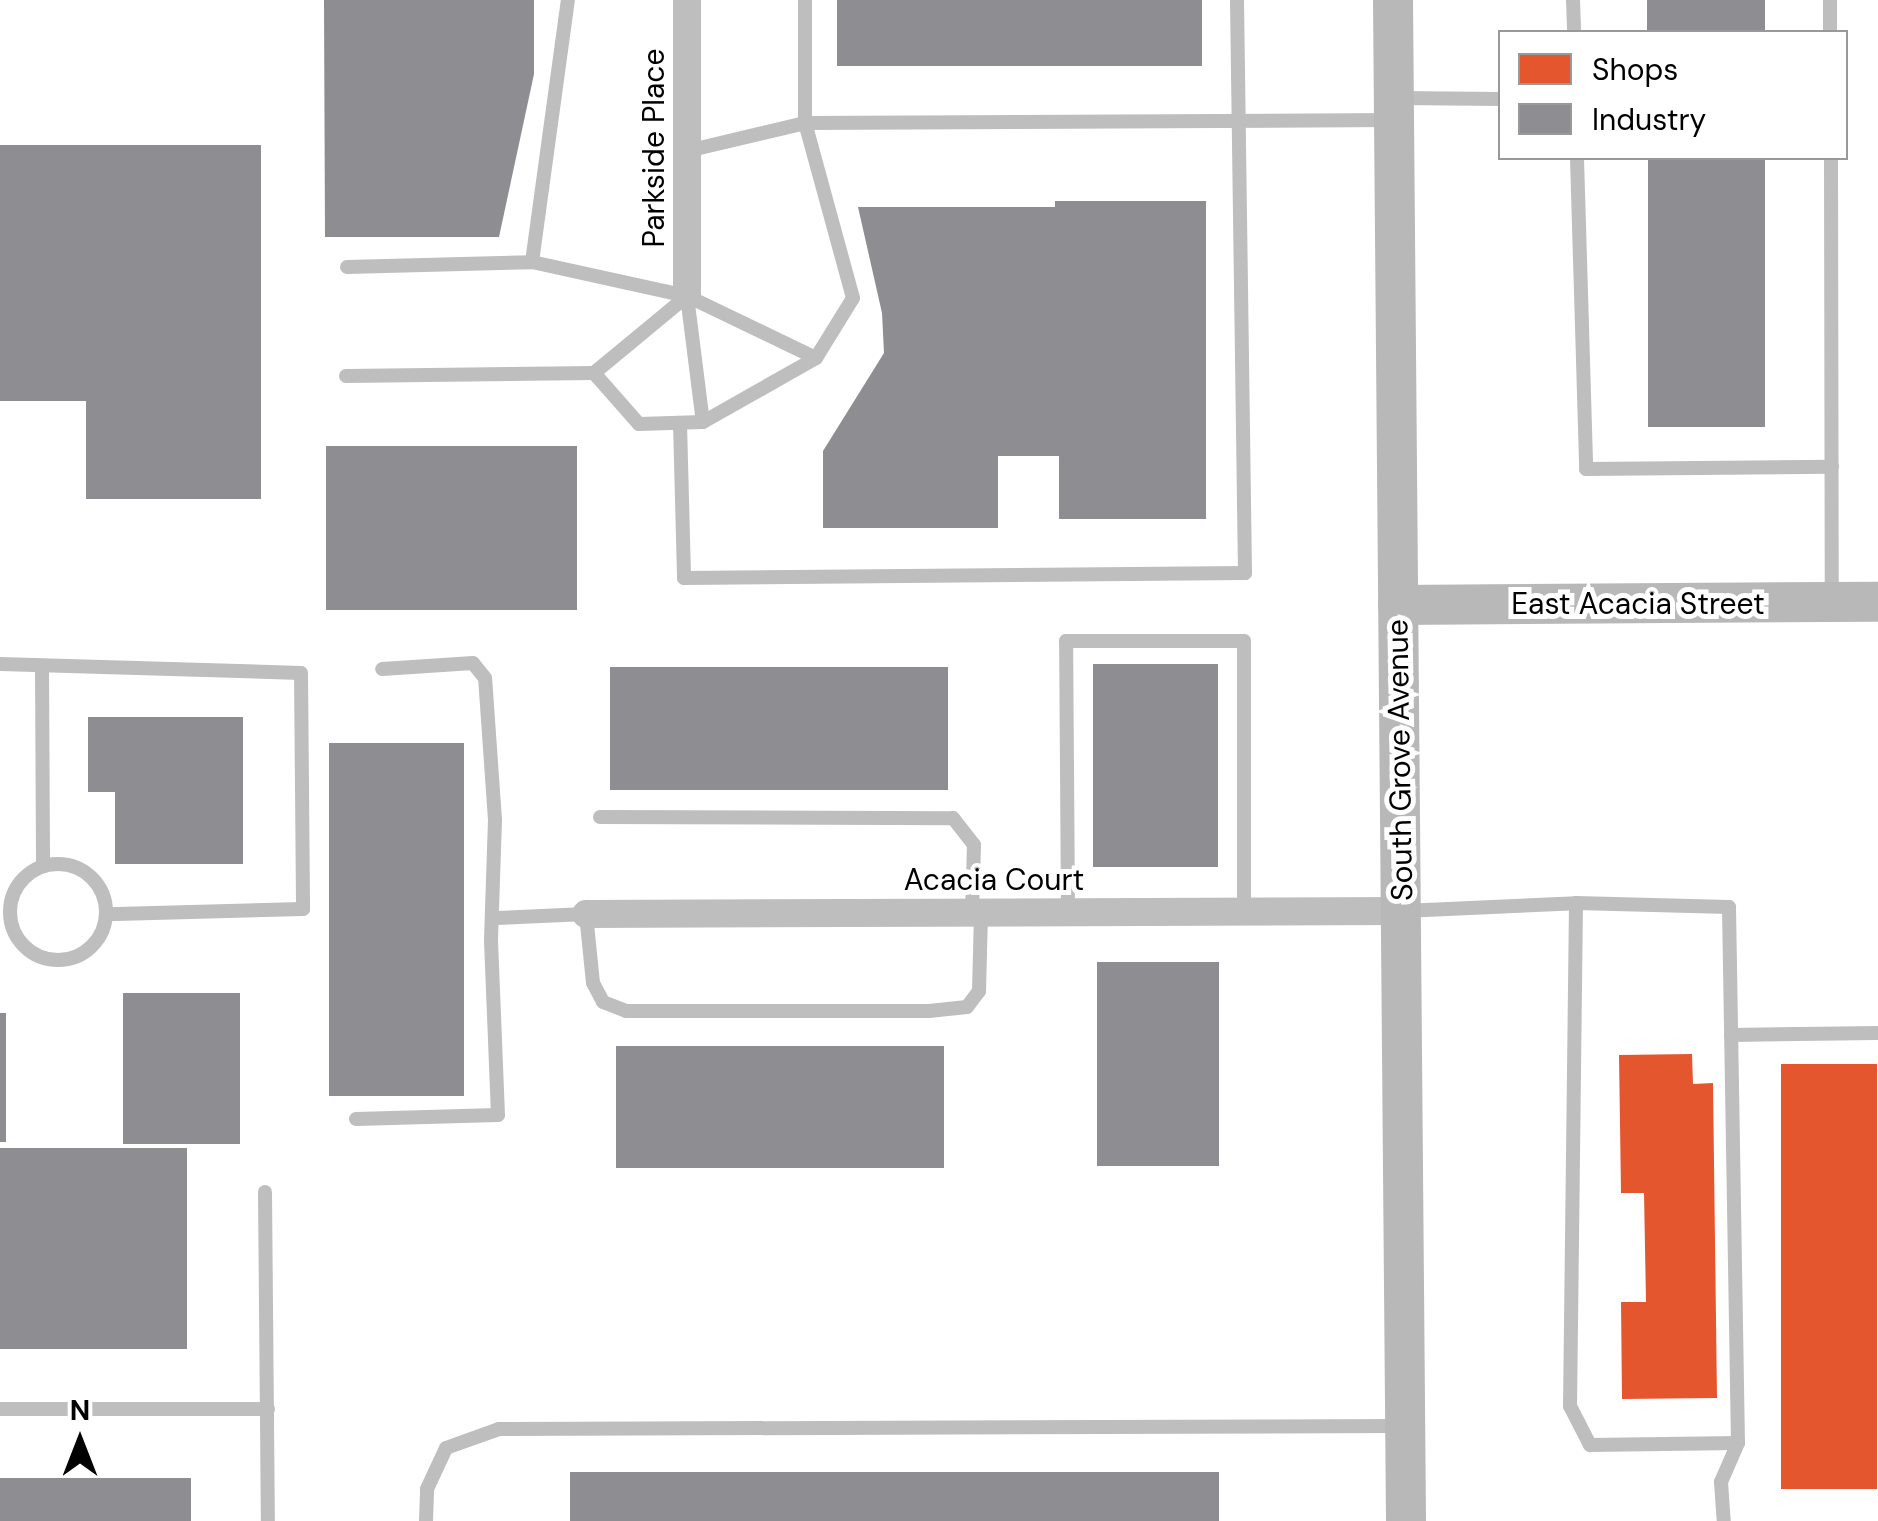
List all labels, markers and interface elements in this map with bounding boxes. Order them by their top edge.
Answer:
legend [1498,30,1848,160]
street label: Parkside Place [636,48,672,248]
text: Shops [1592,50,1678,89]
text: Industry [1592,100,1706,139]
street label: East Acacia Street [1511,586,1765,622]
street label: South Grove Avenue [1380,619,1420,901]
street label: Acacia Court [904,862,1084,898]
north arrow [30,1391,130,1491]
text: N [70,1392,90,1429]

